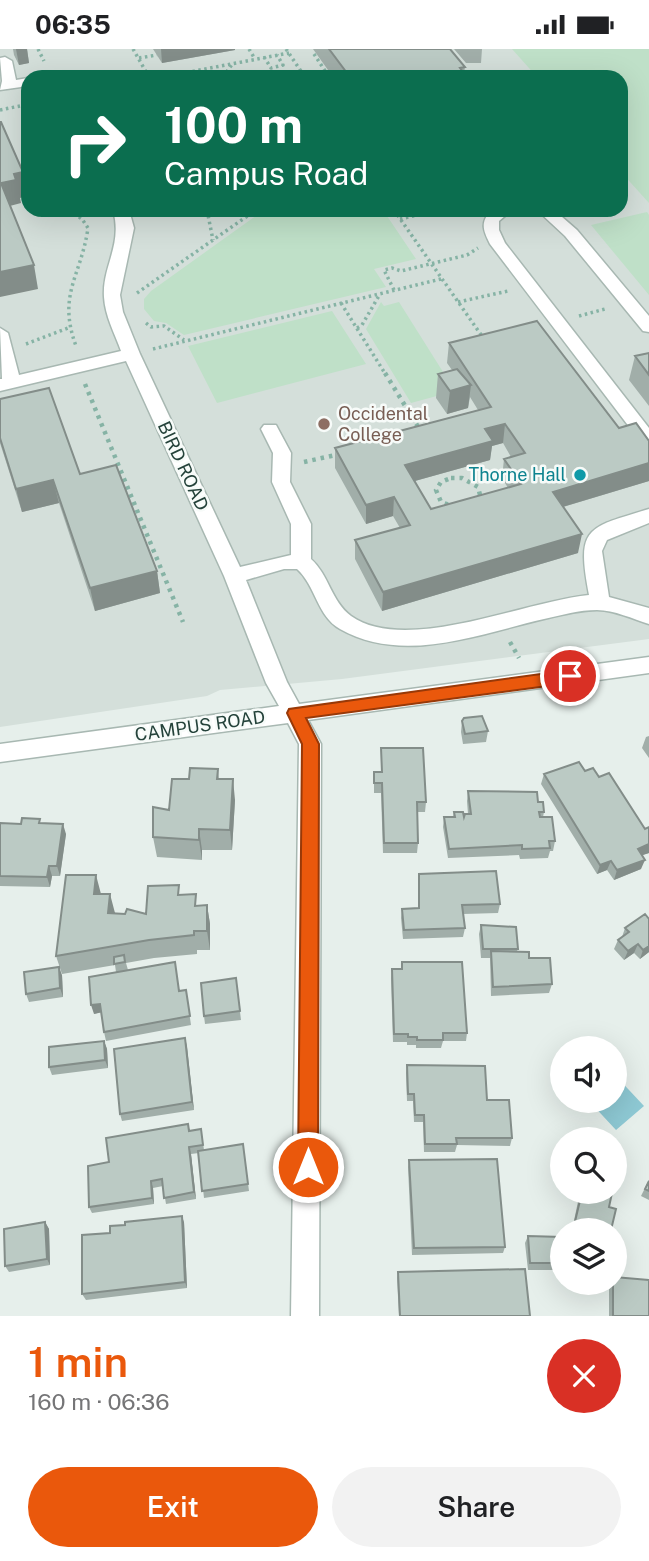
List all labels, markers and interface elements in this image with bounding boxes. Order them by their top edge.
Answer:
text: 06:35 [35,9,111,40]
text: 100 m [164,96,303,154]
icon: right [49,98,140,189]
text: Campus Road [164,155,368,192]
place label: Occidental College [338,403,428,445]
marker: Occidental College [316,416,332,432]
street label: BIRD ROAD [154,418,213,514]
place label: Thorne Hall [469,464,566,485]
marker: Thorne Hall [572,467,588,483]
pin [540,646,600,706]
icon: arrive [551,657,589,695]
street label: CAMPUS ROAD [133,706,266,745]
map controls [550,1036,627,1295]
button: sound [550,1036,627,1113]
button: search [550,1127,627,1204]
position arrow [271,1130,345,1204]
button: layers [550,1218,627,1295]
text: 1 min [28,1337,128,1386]
button: close [547,1339,621,1413]
text: 160 m · 06:36 [28,1388,169,1415]
button: Exit [28,1467,318,1547]
button: Share [332,1467,621,1547]

